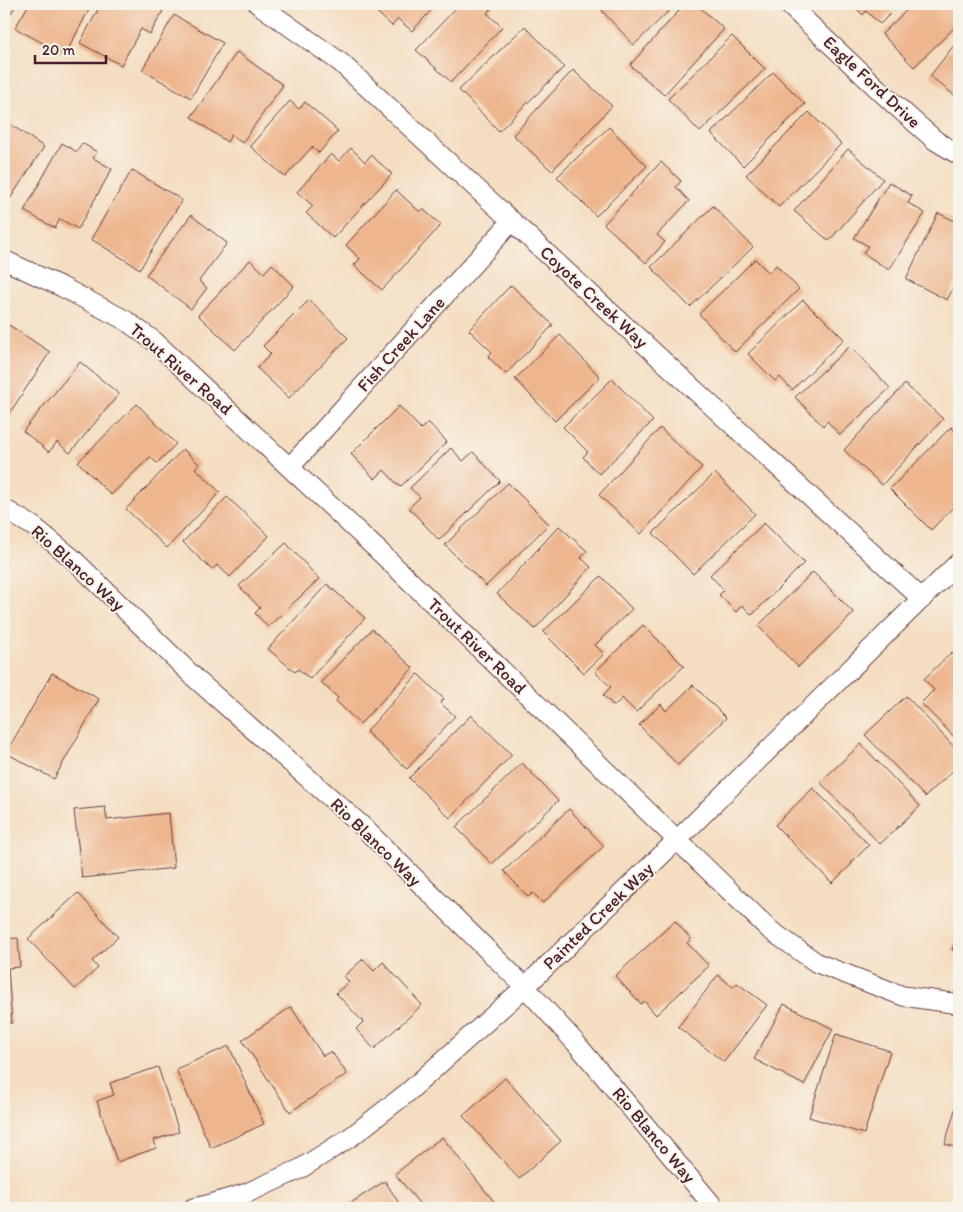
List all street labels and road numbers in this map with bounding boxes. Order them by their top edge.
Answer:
street label: Eagle Ford Drive [819,31,925,133]
street label: Coyote Creek Way [535,241,653,353]
street label: Fish Creek Lane [352,292,450,396]
street label: Trout River Road [125,318,237,420]
street label: Rio Blanco Way [27,520,130,616]
street label: Trout River Road [423,593,531,699]
street label: Rio Blanco Way [326,793,427,891]
street label: Painted Creek Way [538,857,658,974]
street label: Rio Blanco Way [607,1083,701,1188]

